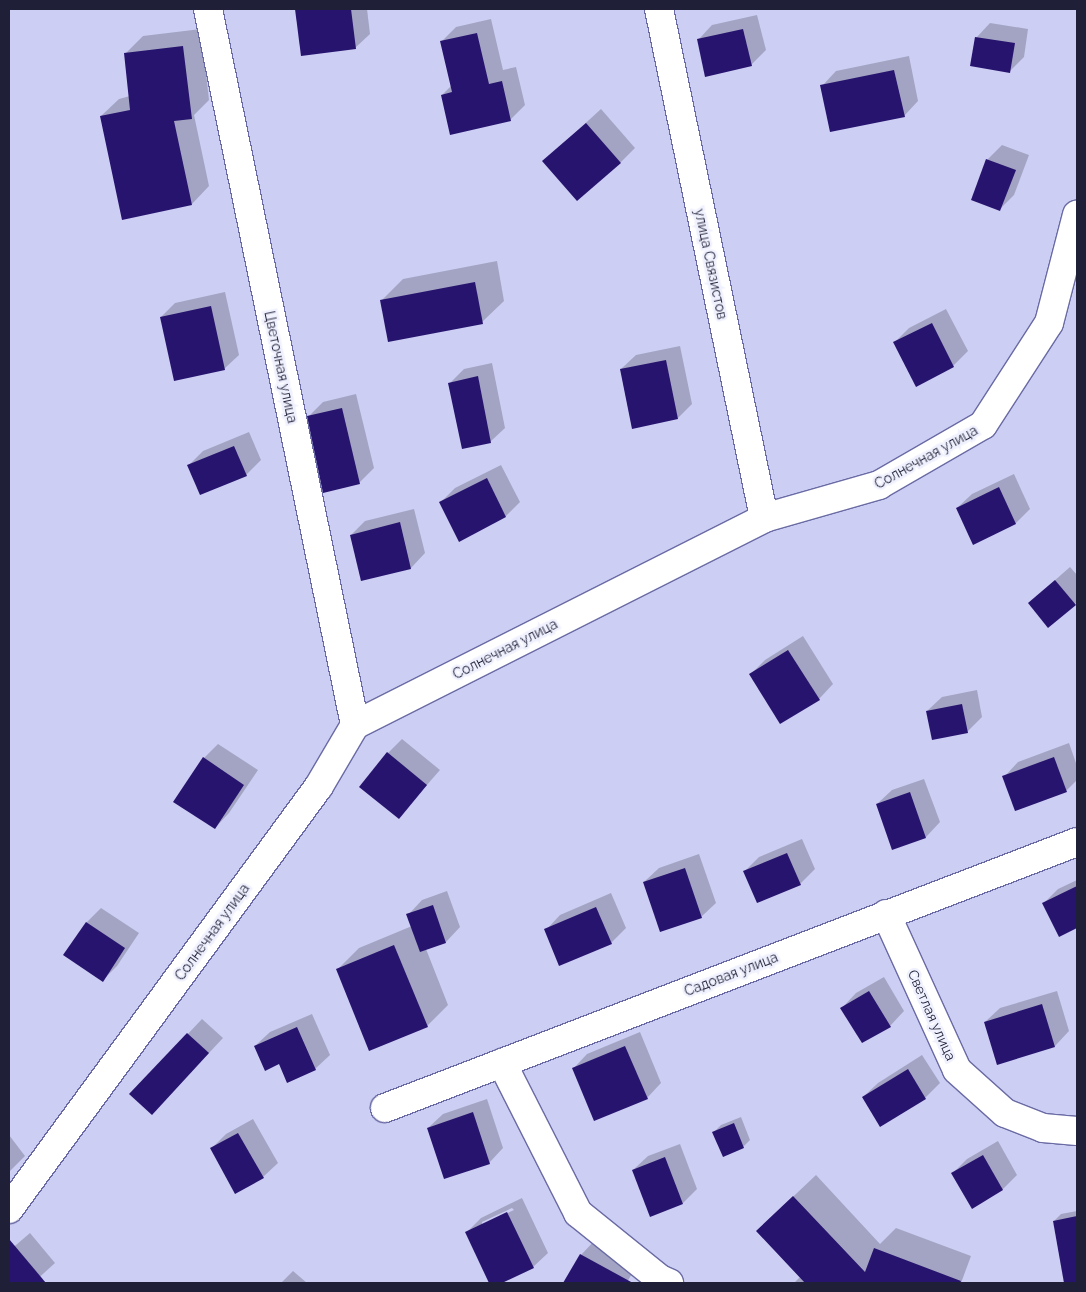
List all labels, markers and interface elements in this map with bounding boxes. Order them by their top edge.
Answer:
street label: улица Связистов [691,207,731,321]
street label: Цветочная улица [261,309,301,425]
street label: Солнечная улица [871,422,981,492]
street label: Солнечная улица [450,615,560,683]
street label: Солнечная улица [171,880,253,984]
street label: Садовая улица [682,948,780,1000]
street label: Светлая улица [904,967,960,1063]

